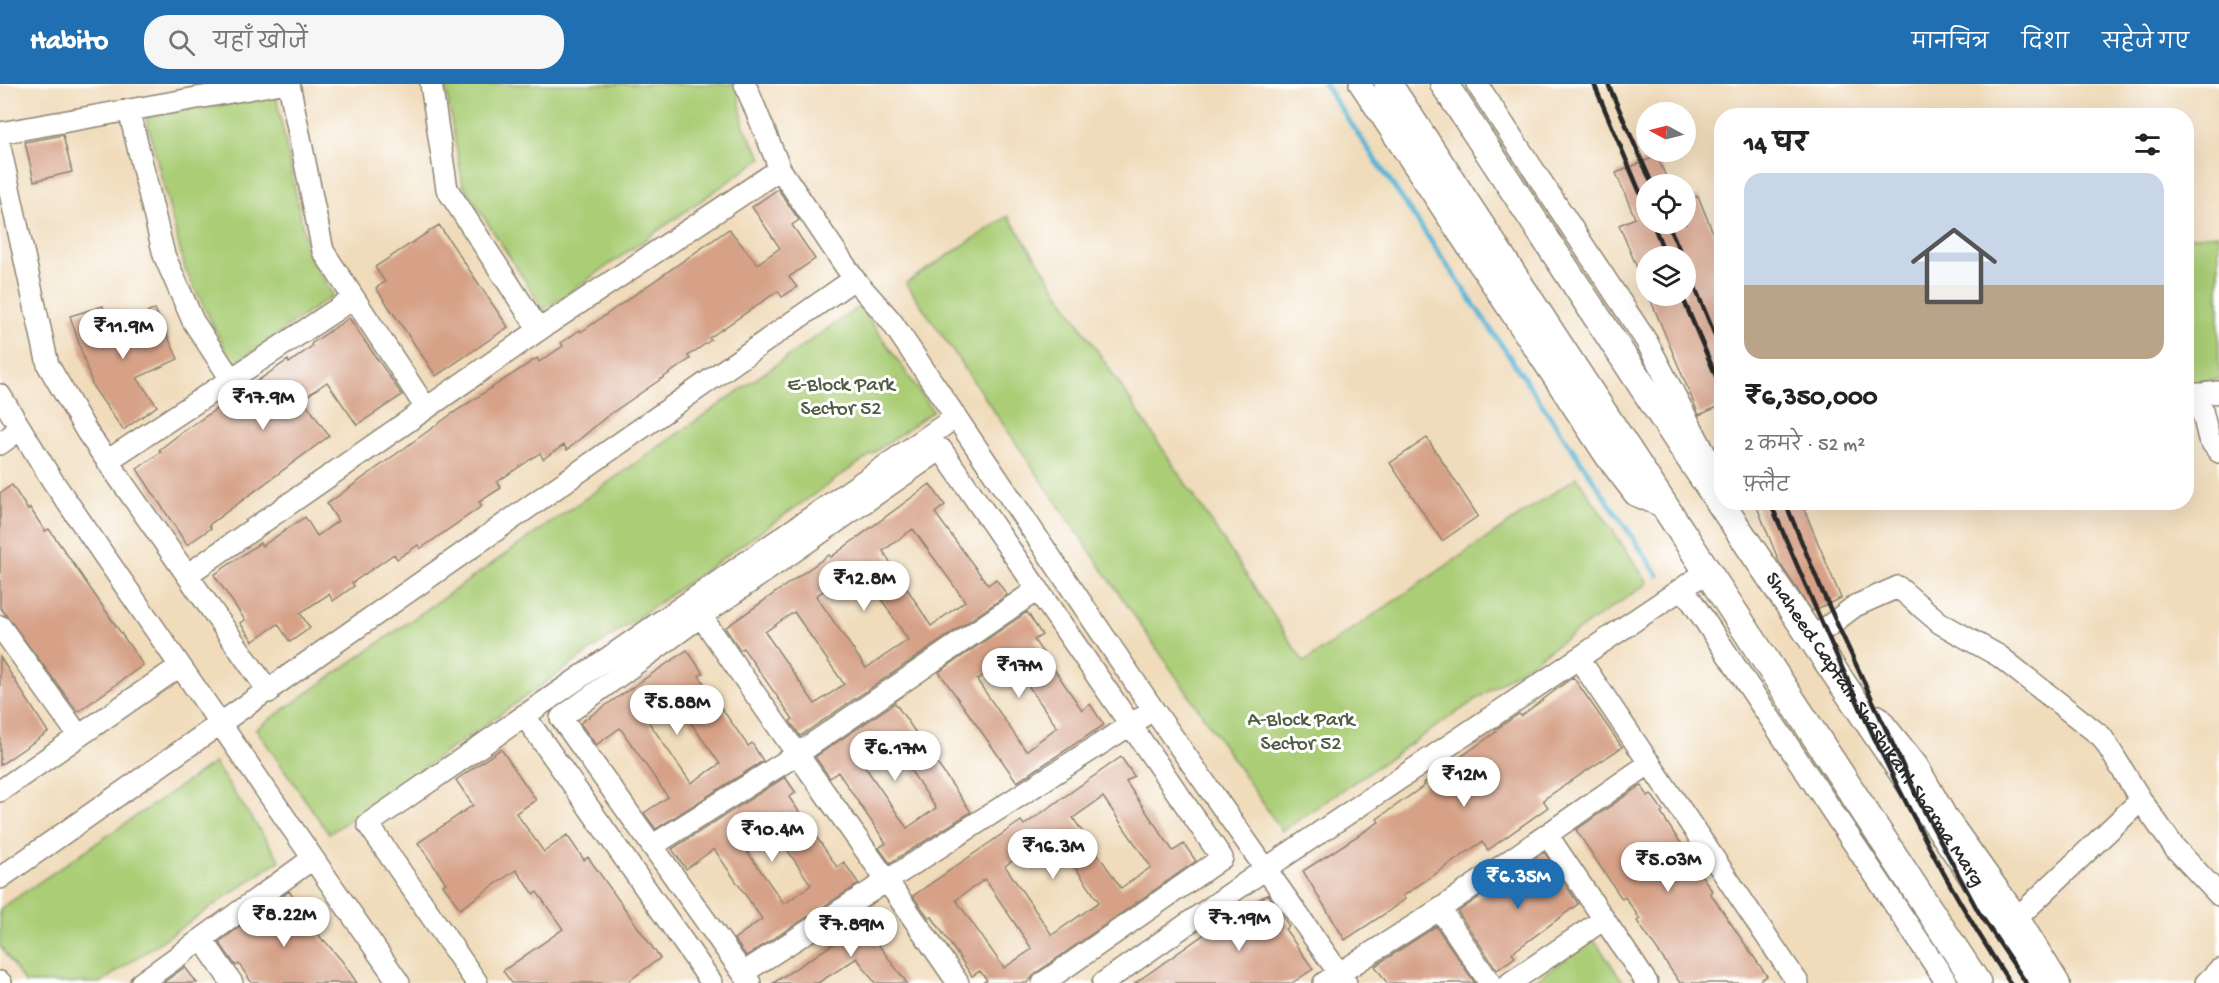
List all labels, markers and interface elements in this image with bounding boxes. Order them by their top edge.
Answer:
search box [144,15,564,69]
text: Habito [30,26,108,59]
icon: search [165,26,198,59]
text: यहाँ खोजें [213,31,307,57]
text: मानचित्र [1912,32,1989,57]
text: दिशा [2022,32,2069,57]
text: सहेजे गए [2102,32,2189,57]
north arrow [1636,102,1696,162]
map controls [1636,102,1696,306]
icon: filters [2131,128,2164,161]
text: 14 घर [1744,131,1808,162]
button: locate [1636,174,1696,234]
icon: home [1900,212,2008,320]
button: layers [1636,246,1696,306]
pin: ₹11.9M [74,309,172,360]
text: ₹11.9M [93,317,153,340]
park label: E-Block Park Sector 52 [787,374,897,423]
pin: ₹17.9M [214,380,312,431]
text: ₹6,350,000 [1744,384,1878,415]
text: ₹17.9M [232,388,294,411]
text: 2 कमरे · 52 m² [1744,435,1865,458]
text: फ़्लैट [1744,476,1790,499]
pin: ₹12.8M [815,561,913,612]
street label: Shaheed Captain Shashikant Sharma Marg [1759,568,1989,892]
text: ₹12.8M [833,569,895,592]
pin: ₹17M [983,648,1055,699]
text: ₹17M [996,656,1042,679]
pin: ₹5.88M [628,685,726,736]
text: ₹5.88M [644,693,710,716]
park label: A-Block Park Sector 52 [1248,709,1357,758]
pin: ₹6.17M [846,731,944,782]
text: ₹6.17M [864,739,926,762]
pin: ₹12M [1428,757,1500,808]
text: ₹12M [1441,765,1487,788]
pin: ₹10.4M [723,812,821,863]
text: ₹10.4M [741,820,803,843]
pin: ₹16.3M [1004,829,1102,880]
text: ₹16.3M [1022,837,1084,860]
pin: ₹5.03M [1619,842,1717,893]
text: ₹5.03M [1635,850,1701,873]
pin: ₹6.35M [1469,859,1567,910]
text: ₹6.35M [1486,867,1550,890]
pin: ₹8.22M [235,897,333,948]
pin: ₹7.19M [1190,901,1288,952]
text: ₹8.22M [252,905,316,928]
pin: ₹7.89M [802,907,900,958]
text: ₹7.19M [1208,909,1270,932]
text: ₹7.89M [818,915,884,938]

